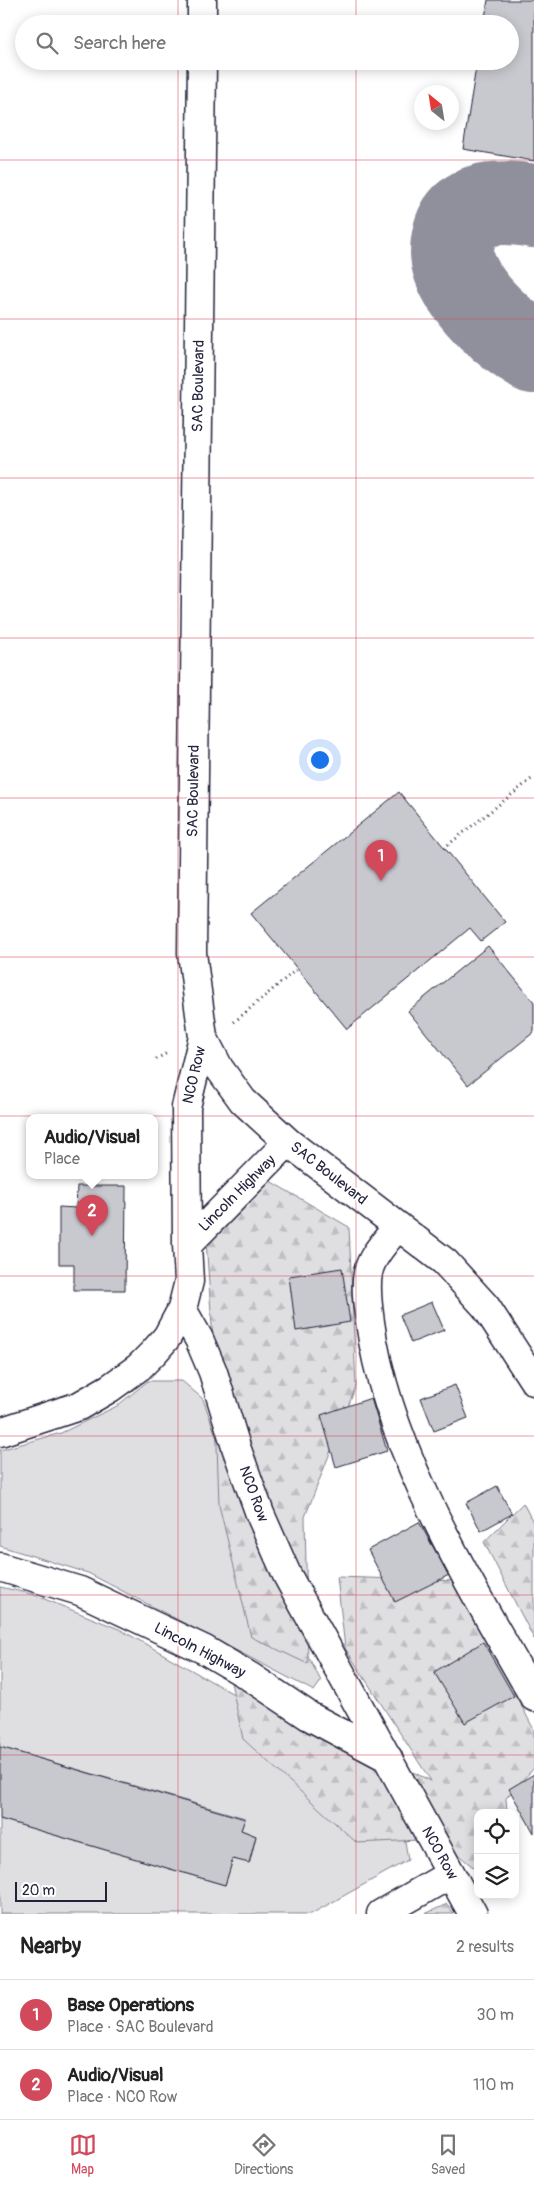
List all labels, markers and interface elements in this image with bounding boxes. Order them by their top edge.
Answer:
search box [15,15,519,70]
icon: search [33,29,61,57]
text: Search here [73,31,166,55]
north arrow [414,85,459,130]
street label: SAC Boulevard [188,340,209,432]
street label: SAC Boulevard [183,745,204,837]
your location [307,747,333,773]
pin: 1 [365,840,397,881]
street label: NCO Row [179,1045,210,1106]
popup [26,1114,158,1179]
text: Audio/Visual [44,1125,140,1149]
street label: SAC Boulevard [287,1138,371,1209]
text: Place [44,1149,80,1169]
street label: Lincoln Highway [195,1151,280,1236]
pin: 2 [76,1195,108,1236]
street label: NCO Row [235,1464,272,1525]
street label: Lincoln Highway [151,1618,249,1683]
map controls [474,1809,519,1899]
button: locate [474,1809,519,1854]
street label: NCO Row [417,1823,462,1883]
button: layers [474,1854,519,1899]
scale bar [15,1879,108,1902]
text: 20 m [22,1882,55,1899]
text: Nearby [20,1933,81,1960]
text: 2 results [456,1937,514,1957]
text: Base Operations [67,1993,194,2017]
text: 1 [33,2005,39,2025]
text: 30 m [476,2005,514,2025]
text: Place · SAC Boulevard [67,2017,214,2037]
text: Audio/Visual [67,2063,164,2087]
text: 2 [32,2075,40,2095]
text: 110 m [473,2075,514,2095]
text: Place · NCO Row [67,2087,177,2107]
tab: Map [69,2131,97,2178]
tab: Directions [234,2131,293,2178]
tab: Saved [431,2131,465,2178]

